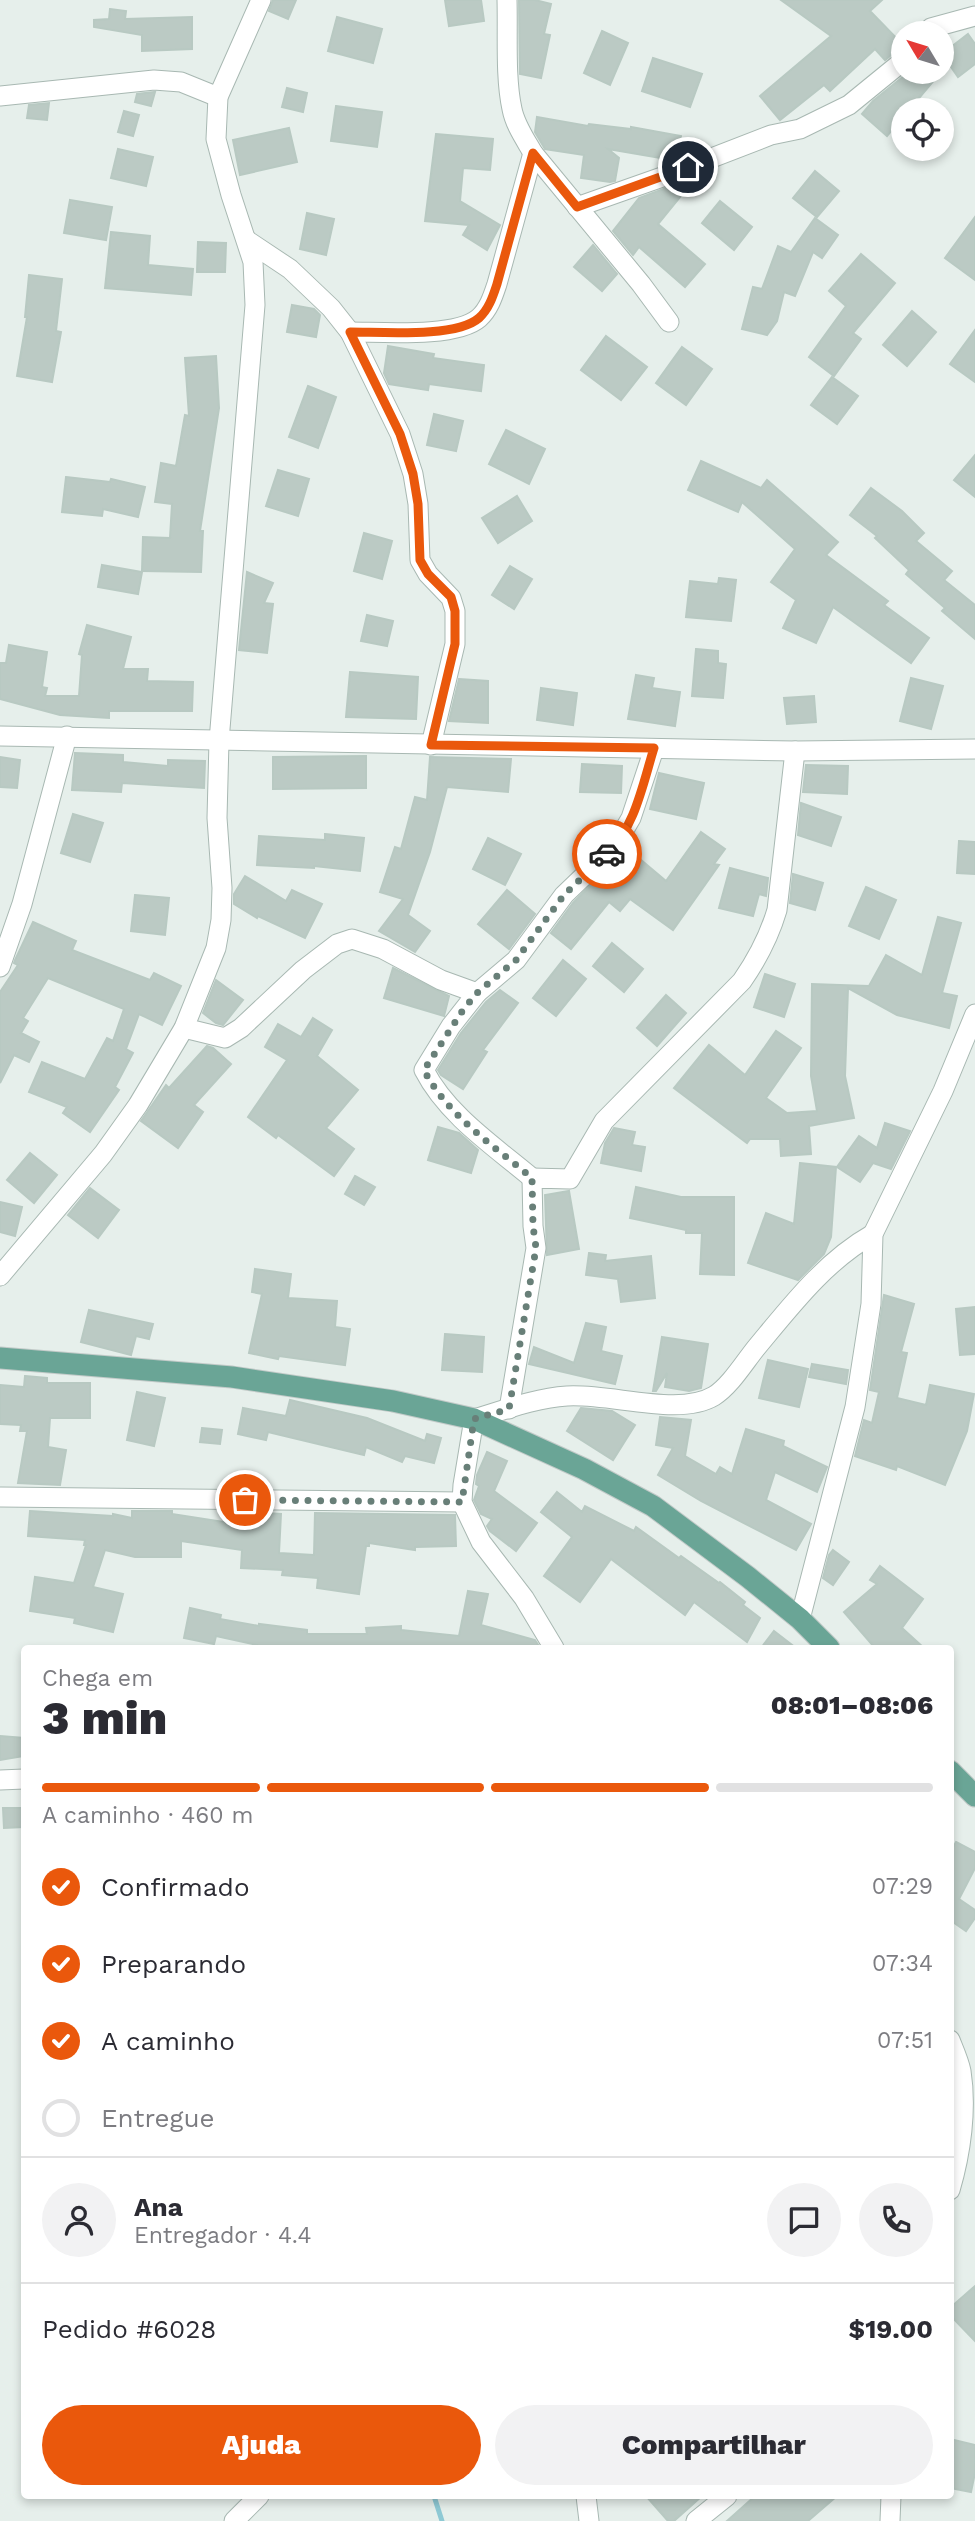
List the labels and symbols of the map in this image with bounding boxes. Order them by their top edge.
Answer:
north arrow [891,21,954,84]
pin [658,137,718,197]
courier [572,819,642,889]
pin [215,1470,275,1530]

